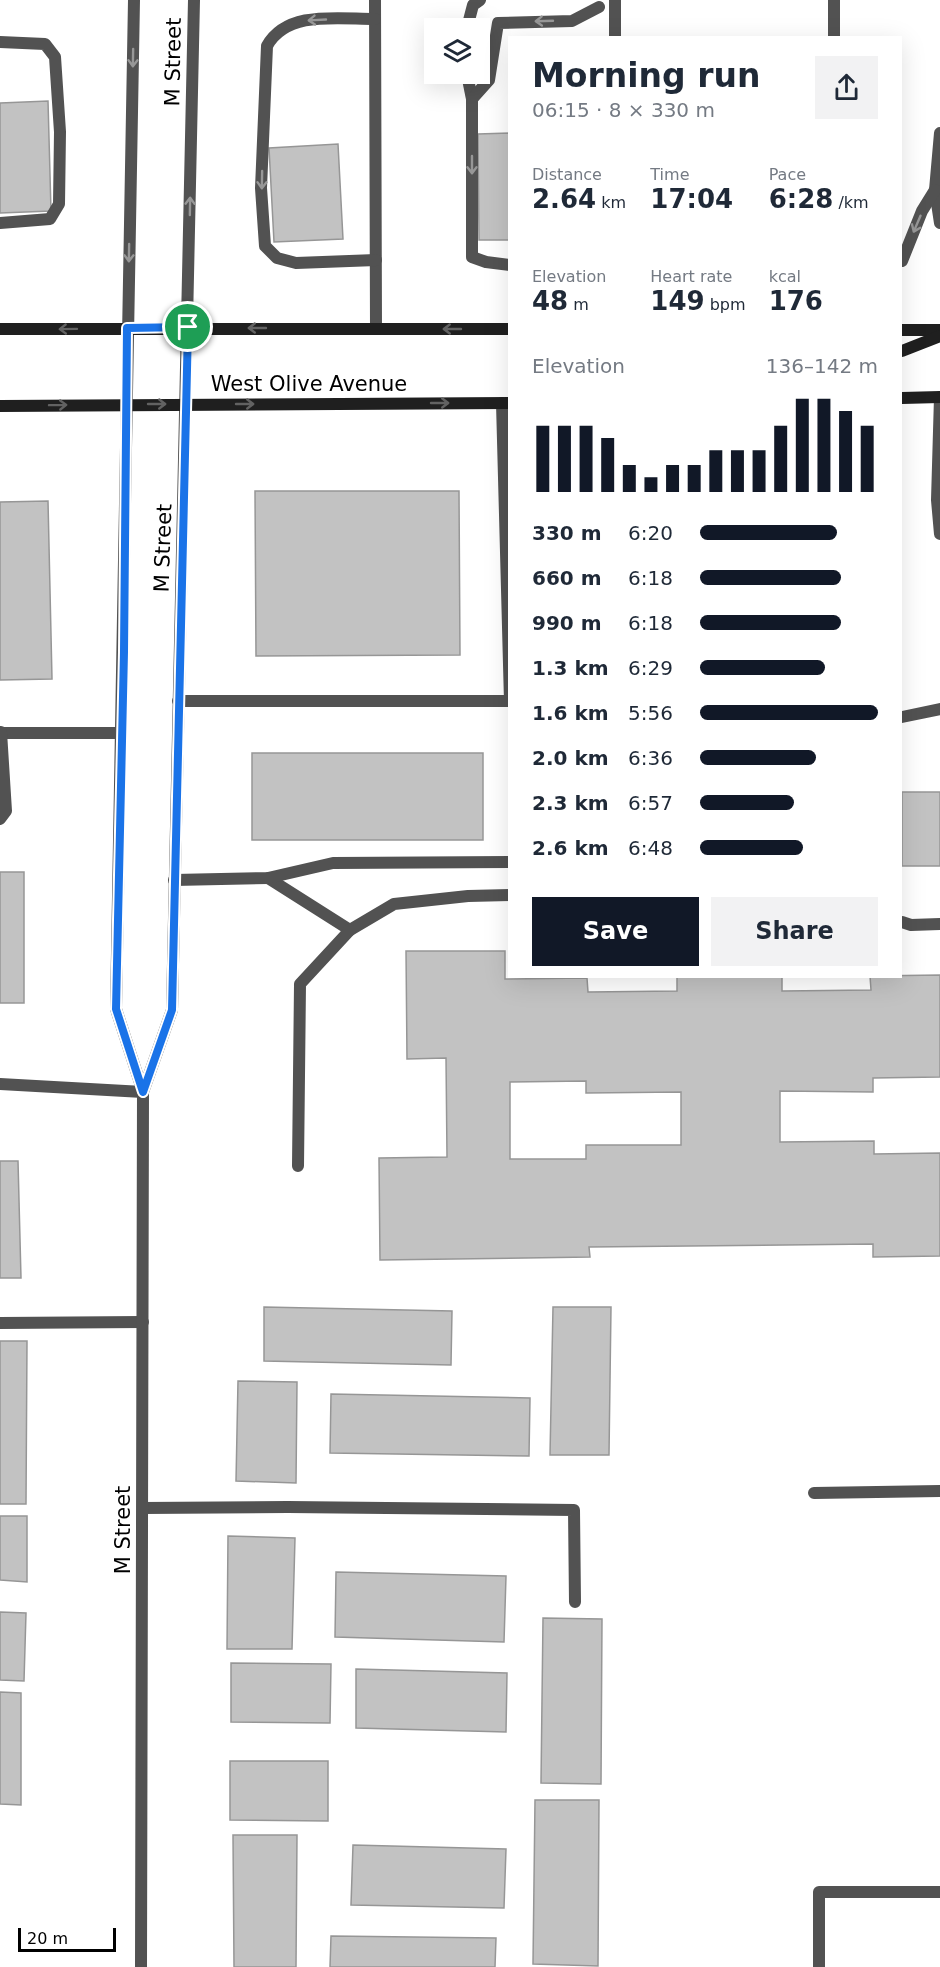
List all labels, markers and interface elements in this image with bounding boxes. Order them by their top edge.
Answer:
one-way arrow [307,15,327,26]
one-way arrow [534,16,554,27]
street label: M Street [160,17,186,107]
map controls [424,18,490,84]
button: layers [424,18,490,84]
one-way arrow [127,48,139,68]
text: Morning run [532,56,760,95]
button: share [815,56,878,119]
text: 06:15 · 8 × 330 m [532,98,715,122]
one-way arrow [466,154,478,174]
text: Distance [532,165,602,184]
text: Time [650,165,689,184]
text: Pace [769,165,806,184]
one-way arrow [256,170,267,190]
text: 2.64 [532,184,596,214]
text: 17:04 [650,184,733,214]
text: 6:28 [769,184,833,214]
text: km [596,193,626,212]
text: /km [833,193,869,212]
one-way arrow [184,196,196,216]
one-way arrow [911,215,922,233]
one-way arrow [123,243,135,263]
text: Elevation [532,267,606,286]
text: Heart rate [650,267,732,286]
text: kcal [769,267,801,286]
text: 48 [532,286,568,316]
text: 149 [650,286,705,316]
text: 176 [769,286,823,316]
text: m [568,295,589,314]
text: bpm [705,295,746,314]
pin [162,301,213,352]
icon: arrive [171,310,204,343]
one-way arrow [247,322,267,333]
one-way arrow [59,323,79,334]
one-way arrow [442,323,462,335]
text: Elevation [532,354,625,378]
text: 136–142 m [766,354,878,378]
street label: West Olive Avenue [211,372,407,396]
one-way arrow [429,397,449,409]
one-way arrow [146,398,166,410]
one-way arrow [234,398,254,410]
one-way arrow [48,400,68,411]
street label: M Street [149,503,177,593]
text: 330 m [532,521,602,545]
text: 6:20 [628,521,673,545]
text: 660 m [532,566,602,590]
text: 6:18 [628,566,673,590]
text: 990 m [532,611,602,635]
text: 6:18 [628,611,673,635]
text: 1.3 km [532,656,609,680]
text: 6:29 [628,656,673,680]
text: 1.6 km [532,701,609,725]
text: 5:56 [628,701,673,725]
text: 2.0 km [532,746,609,770]
text: 6:36 [628,746,673,770]
text: 2.3 km [532,791,609,815]
text: 6:57 [628,791,673,815]
text: 2.6 km [532,836,609,860]
text: 6:48 [628,836,673,860]
button: Save [532,897,699,966]
button: Share [711,897,878,966]
street label: M Street [111,1486,135,1574]
scale bar [18,1925,116,1952]
text: 20 m [27,1929,68,1948]

